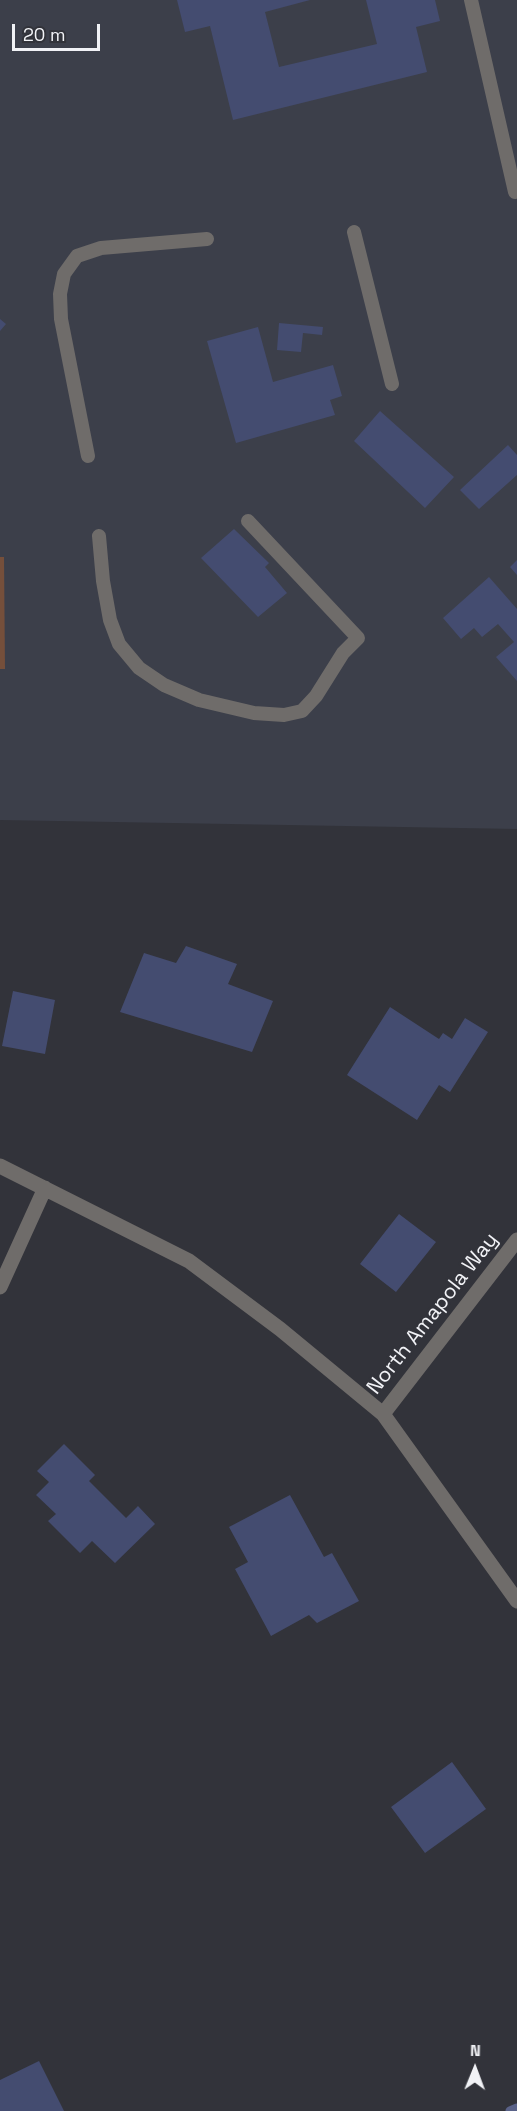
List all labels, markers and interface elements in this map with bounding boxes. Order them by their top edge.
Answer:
scale bar [15,12,104,50]
text: 20 m [23,23,66,46]
street label: North Amapola Way [362,1228,504,1400]
north arrow [445,2039,505,2099]
text: N [470,2040,481,2061]

